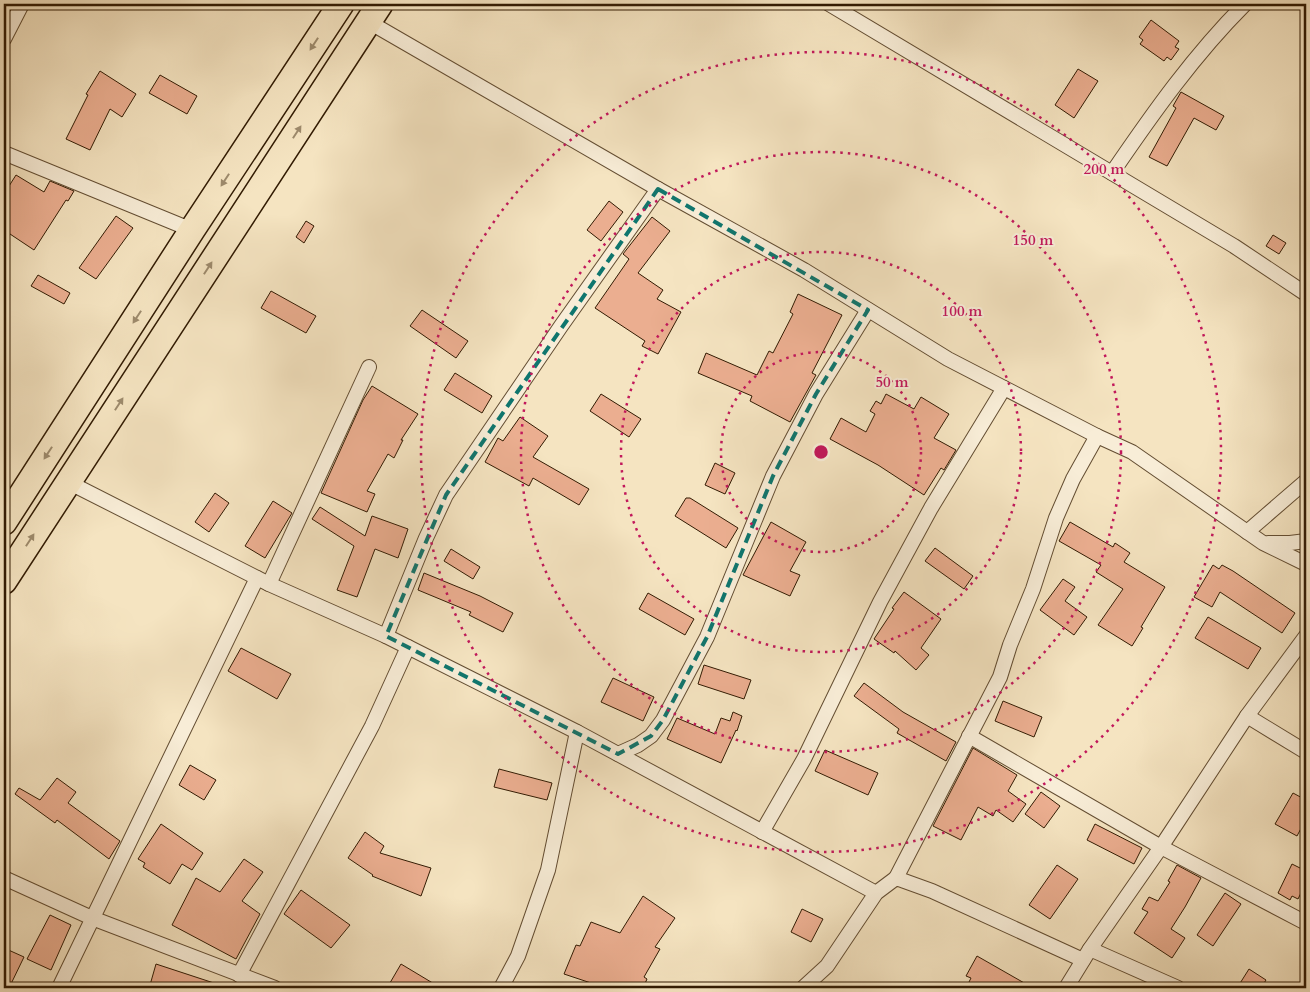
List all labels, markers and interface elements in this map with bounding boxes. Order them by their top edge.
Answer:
one-way arrow [309,38,319,51]
one-way arrow [292,125,302,138]
text: 200 m [1084,159,1125,179]
one-way arrow [220,173,230,187]
text: 150 m [1013,230,1054,250]
one-way arrow [203,261,213,274]
text: 100 m [942,301,983,321]
one-way arrow [133,310,142,324]
text: 50 m [875,372,909,392]
one-way arrow [114,397,124,410]
centre of rings [812,443,830,461]
one-way arrow [44,446,53,460]
one-way arrow [26,533,35,547]

